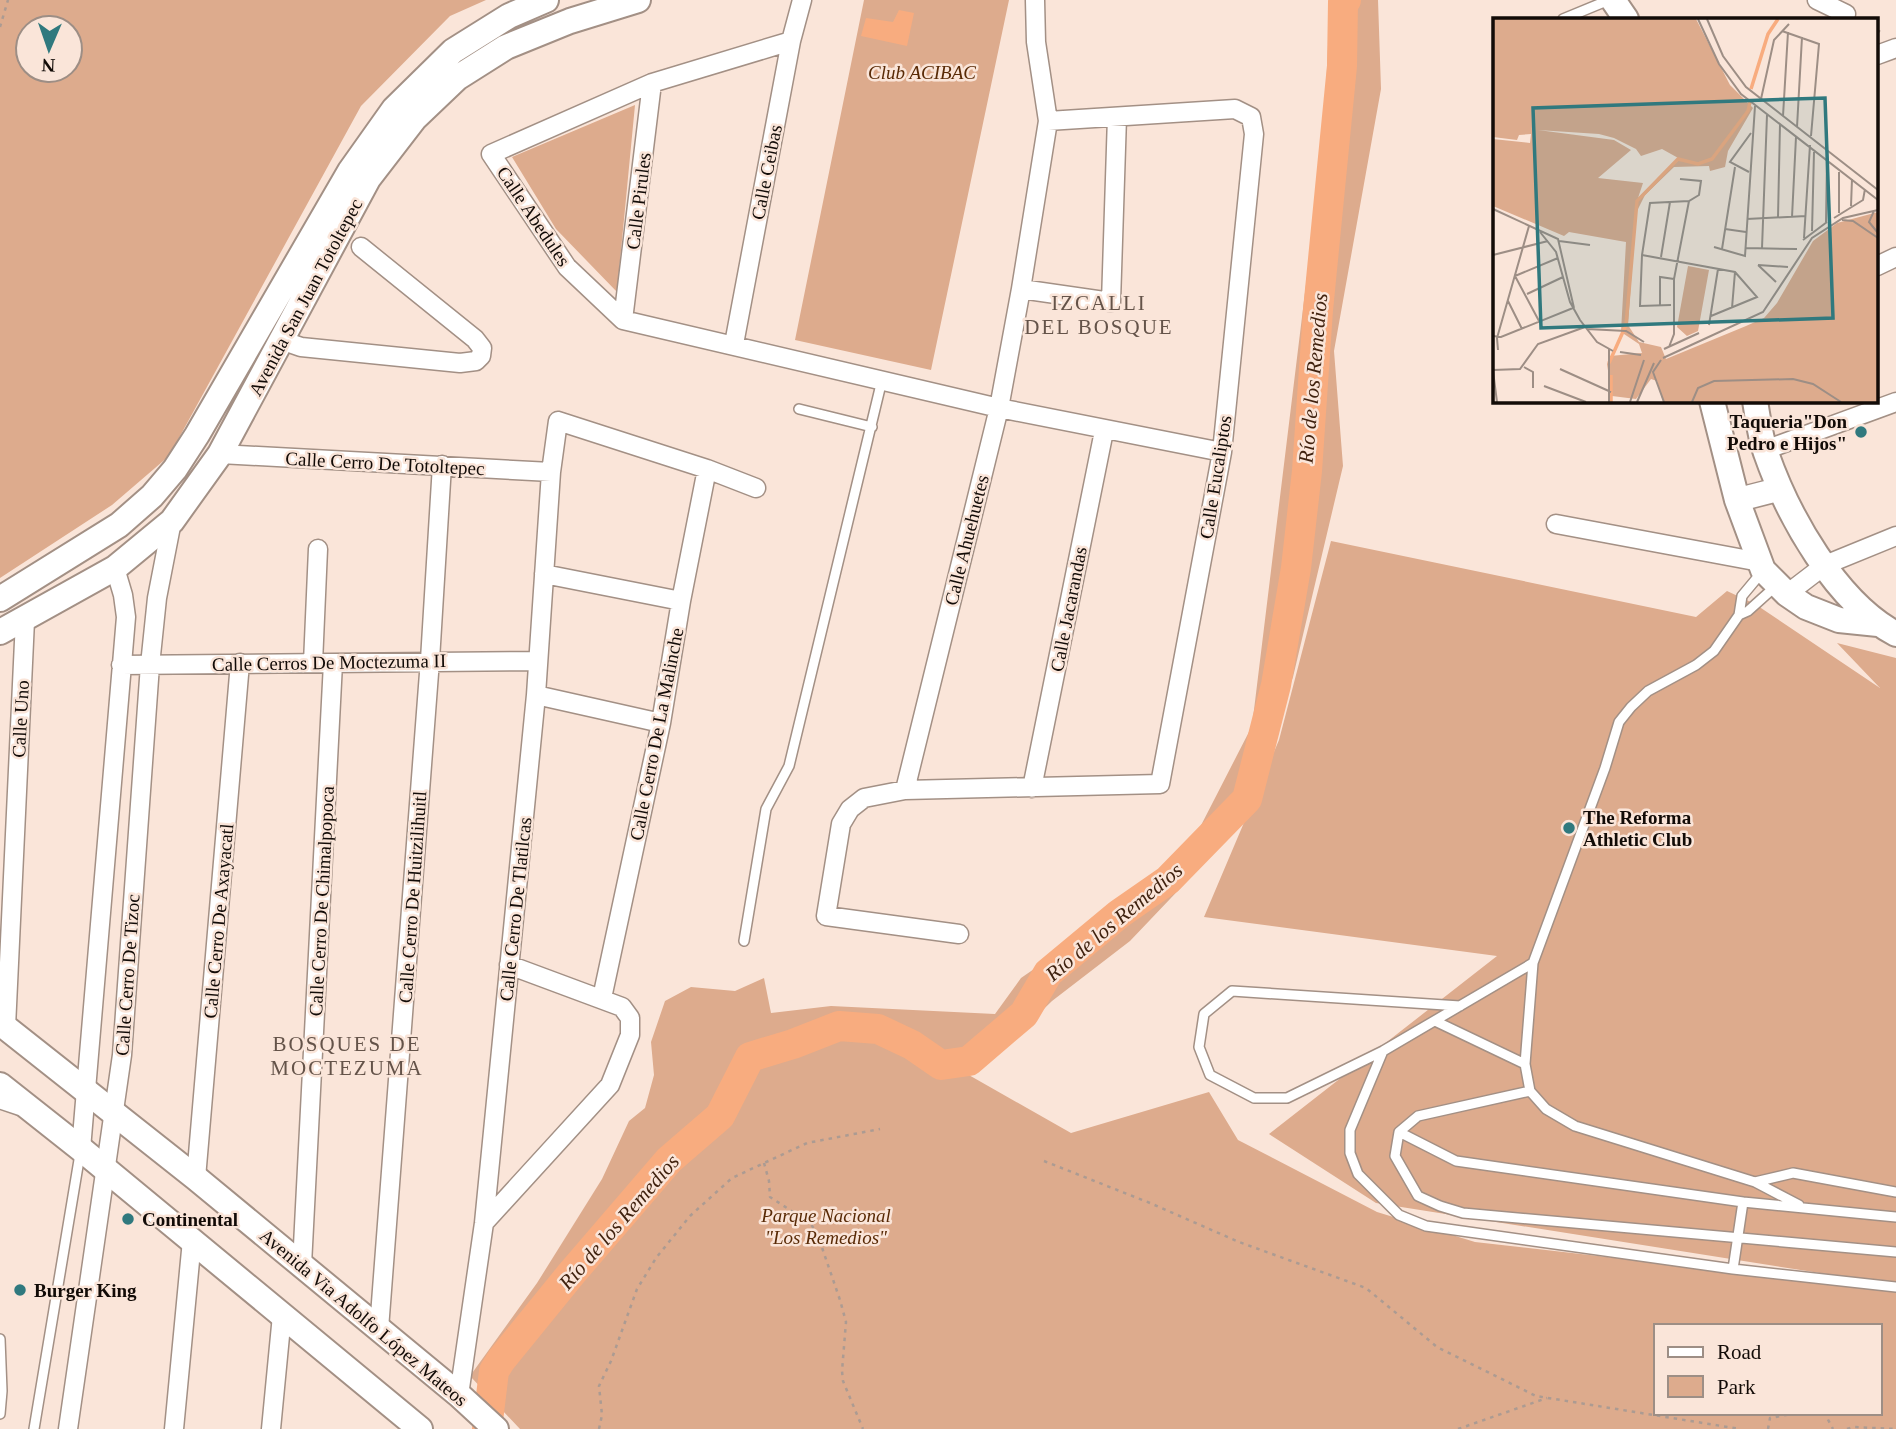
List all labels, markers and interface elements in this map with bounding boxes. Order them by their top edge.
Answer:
north arrow [14,14,84,84]
inset map [1493,18,1878,402]
text: N [41,55,56,76]
park label: Club ACIBAC [868,62,976,83]
street label: Calle Ceibas [747,123,786,221]
street label: Calle Pirules [622,151,655,251]
street label: Calle Abedules [493,163,575,270]
street label: Avenida San Juan Totoltepec [245,195,366,399]
district label: IZCALLI DEL BOSQUE [1024,291,1174,339]
water label: Río de los Remedios [1294,292,1332,465]
place label: Taqueria"Don Pedro e Hijos" [1727,411,1847,454]
street label: Calle Eucaliptos [1195,414,1236,540]
marker: Taqueria"Don Pedro e Hijos" [1853,424,1869,440]
street label: Calle Cerro De Totoltepec [285,448,485,479]
street label: Calle Ahuehuetes [940,473,993,607]
street label: Calle Jacarandas [1046,545,1091,674]
street label: Calle Cerro De La Malinche [626,626,687,842]
street label: Calle Cerros De Moctezuma II [212,650,446,675]
street label: Calle Uno [8,680,33,758]
street label: Calle Cerro De Chimalpopoca [305,785,338,1017]
street label: Calle Cerro De Huitzilihuitl [395,790,430,1004]
place label: The Reforma Athletic Club [1583,807,1692,850]
street label: Calle Cerro De Tlatilcas [495,816,536,1002]
marker: The Reforma Athletic Club [1561,820,1577,836]
street label: Calle Cerro De Axayacatl [200,823,237,1019]
water label: Río de los Remedios [1040,858,1187,987]
street label: Calle Cerro De Tizoc [111,893,144,1057]
district label: BOSQUES DE MOCTEZUMA [270,1032,424,1080]
water label: Río de los Remedios [553,1150,684,1295]
park label: Parque Nacional "Los Remedios" [760,1205,891,1248]
place label: Continental [142,1209,238,1230]
marker: Continental [120,1211,136,1227]
street label: Avenida Via Adolfo López Mateos [256,1224,472,1410]
place label: Burger King [34,1280,137,1301]
marker: Burger King [12,1282,28,1298]
legend [1654,1324,1882,1415]
text: Road [1717,1340,1762,1364]
text: Park [1717,1375,1756,1399]

